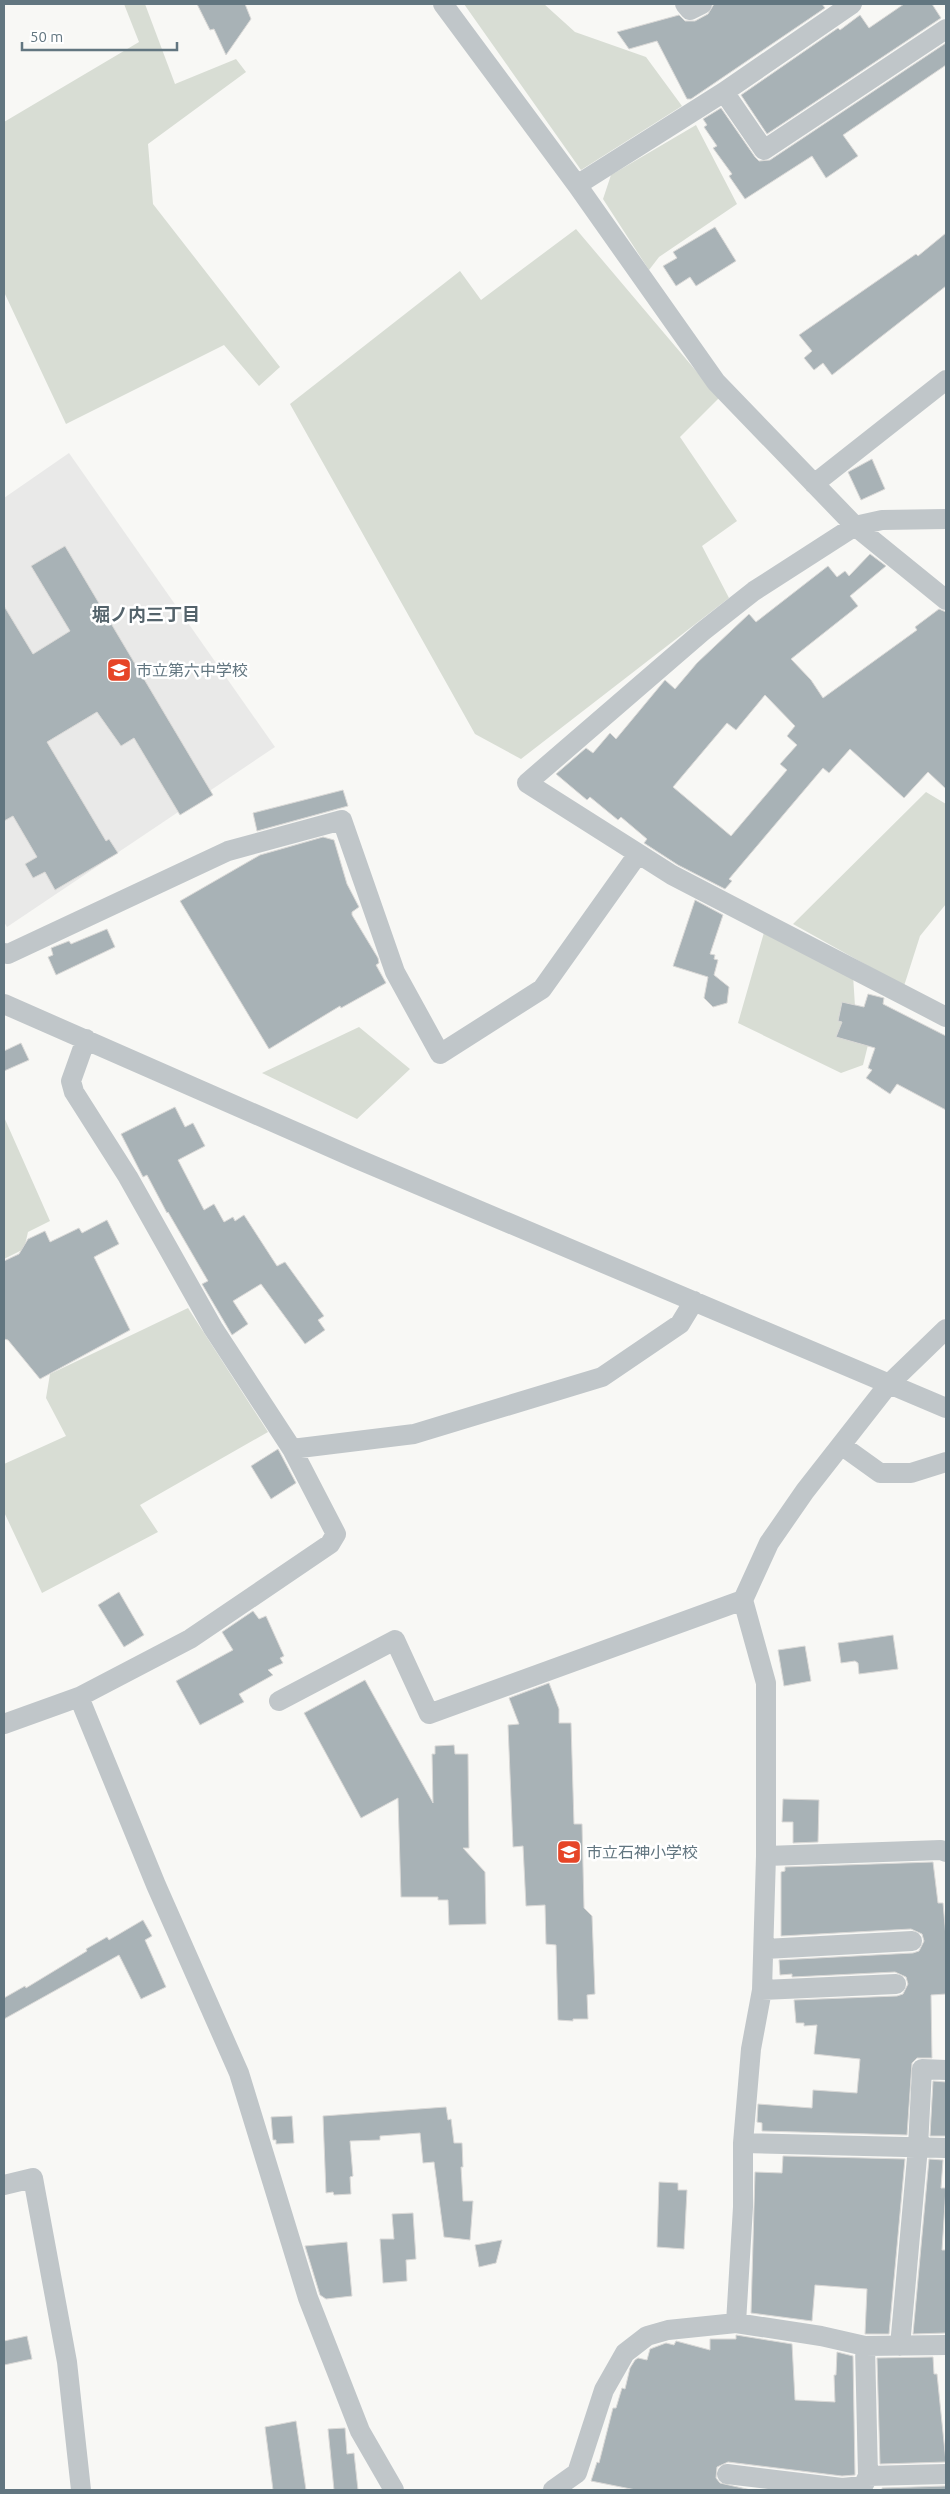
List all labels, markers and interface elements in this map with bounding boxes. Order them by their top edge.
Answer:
scale bar [22,20,178,52]
text: 50 m [30,28,63,45]
district label: 堀ノ内三丁目 [92,604,200,624]
school or university icon: 市立第六中学校 [106,657,132,683]
place label: 市立第六中学校 [136,661,248,679]
school or university icon: 市立石神小学校 [556,1839,582,1865]
place label: 市立石神小学校 [586,1843,698,1861]

